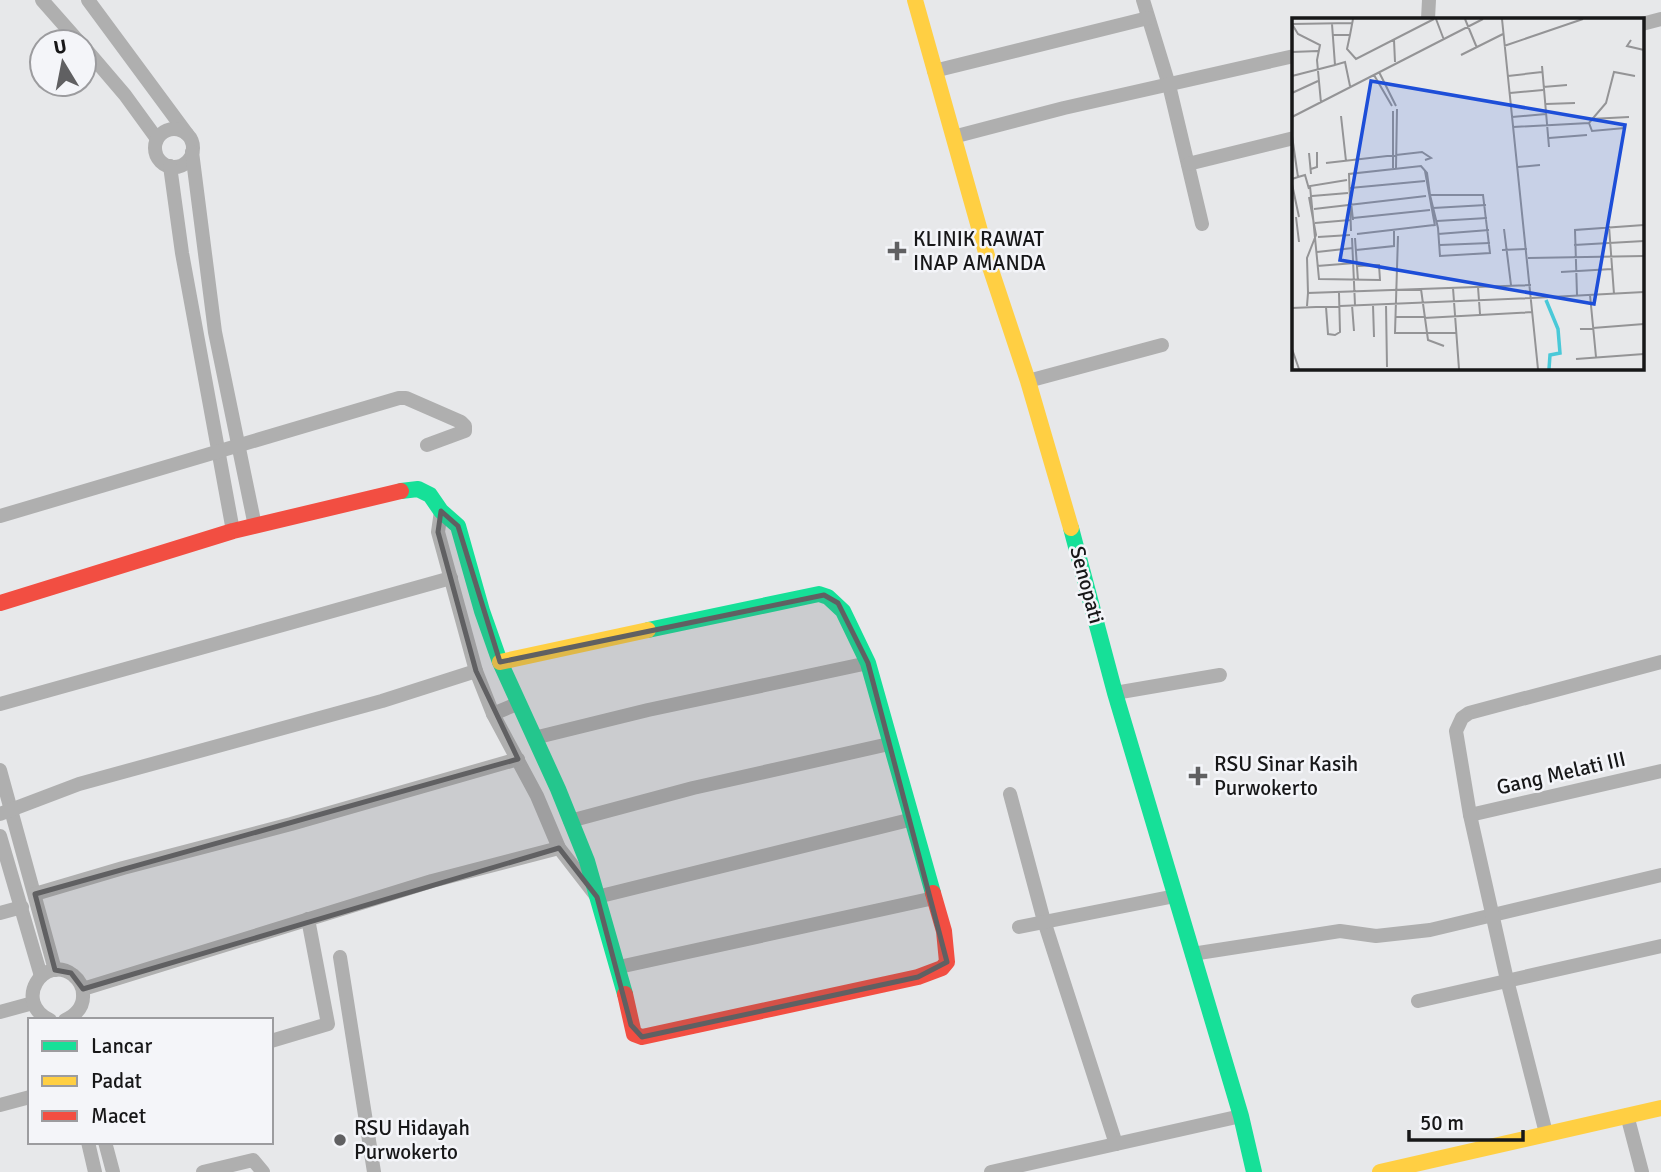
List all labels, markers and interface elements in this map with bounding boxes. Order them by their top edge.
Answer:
inset map [1292,18,1644,369]
north arrow [28,28,98,98]
text: U [52,34,69,60]
place label: KLINIK RAWAT INAP AMANDA [913,226,1046,276]
marker: KLINIK RAWAT INAP AMANDA [887,241,907,261]
street label: Senopati [1064,543,1110,627]
street label: Gang Melati III [1494,746,1628,800]
place label: RSU Sinar Kasih Purwokerto [1214,751,1358,801]
marker: RSU Sinar Kasih Purwokerto [1188,766,1208,786]
legend [28,1018,273,1144]
text: Lancar [91,1033,152,1059]
text: Padat [91,1068,142,1094]
scale bar [1409,1098,1523,1142]
text: Macet [91,1103,146,1129]
text: 50 m [1420,1110,1464,1136]
place label: RSU Hidayah Purwokerto [354,1115,470,1165]
marker: RSU Hidayah Purwokerto [332,1132,348,1148]

